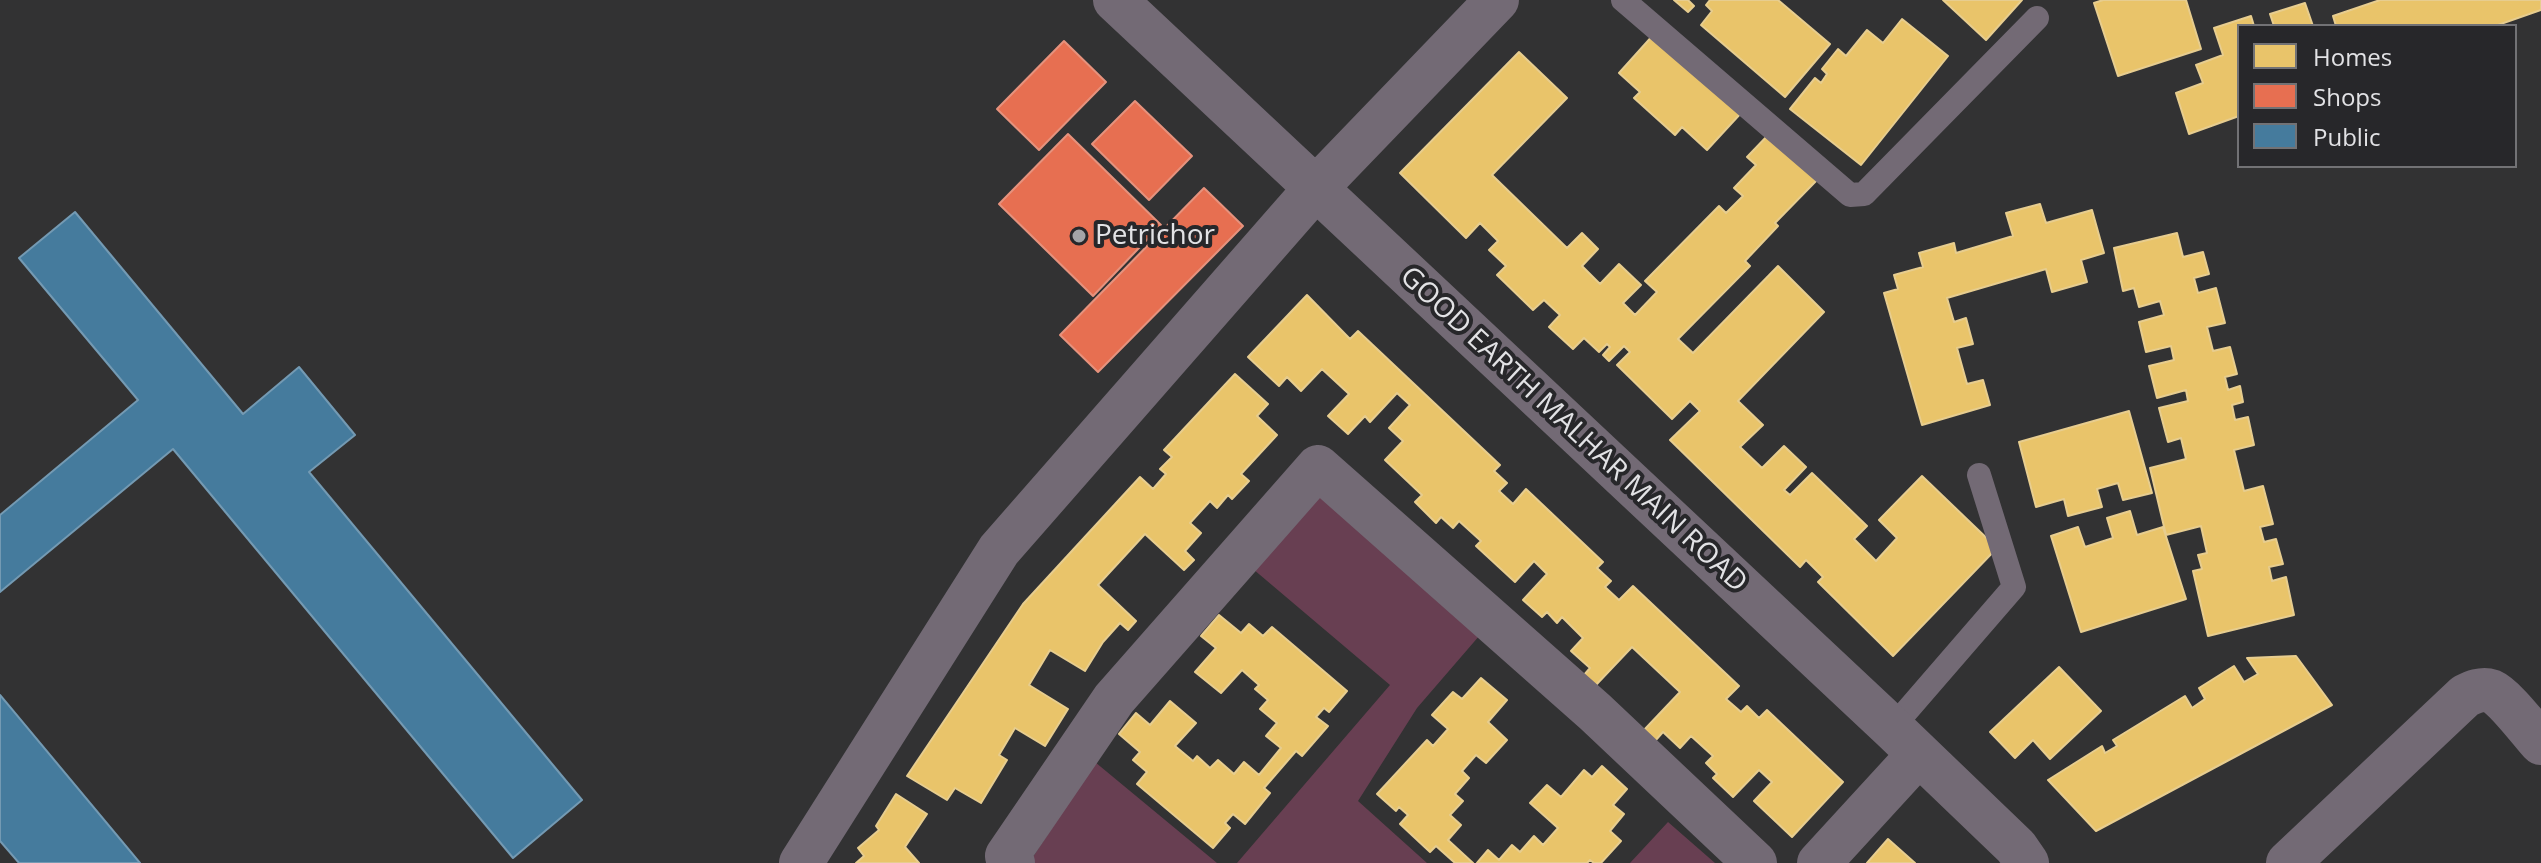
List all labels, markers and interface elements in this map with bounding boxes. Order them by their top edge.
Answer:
legend [2237,24,2517,168]
text: Homes [2313,40,2392,73]
text: Shops [2313,80,2381,113]
text: Public [2313,120,2380,153]
place label: Petrichor [1095,219,1215,253]
marker: Petrichor [1070,227,1088,245]
street label: GOOD EARTH MALHAR MAIN ROAD [1393,260,1753,600]

